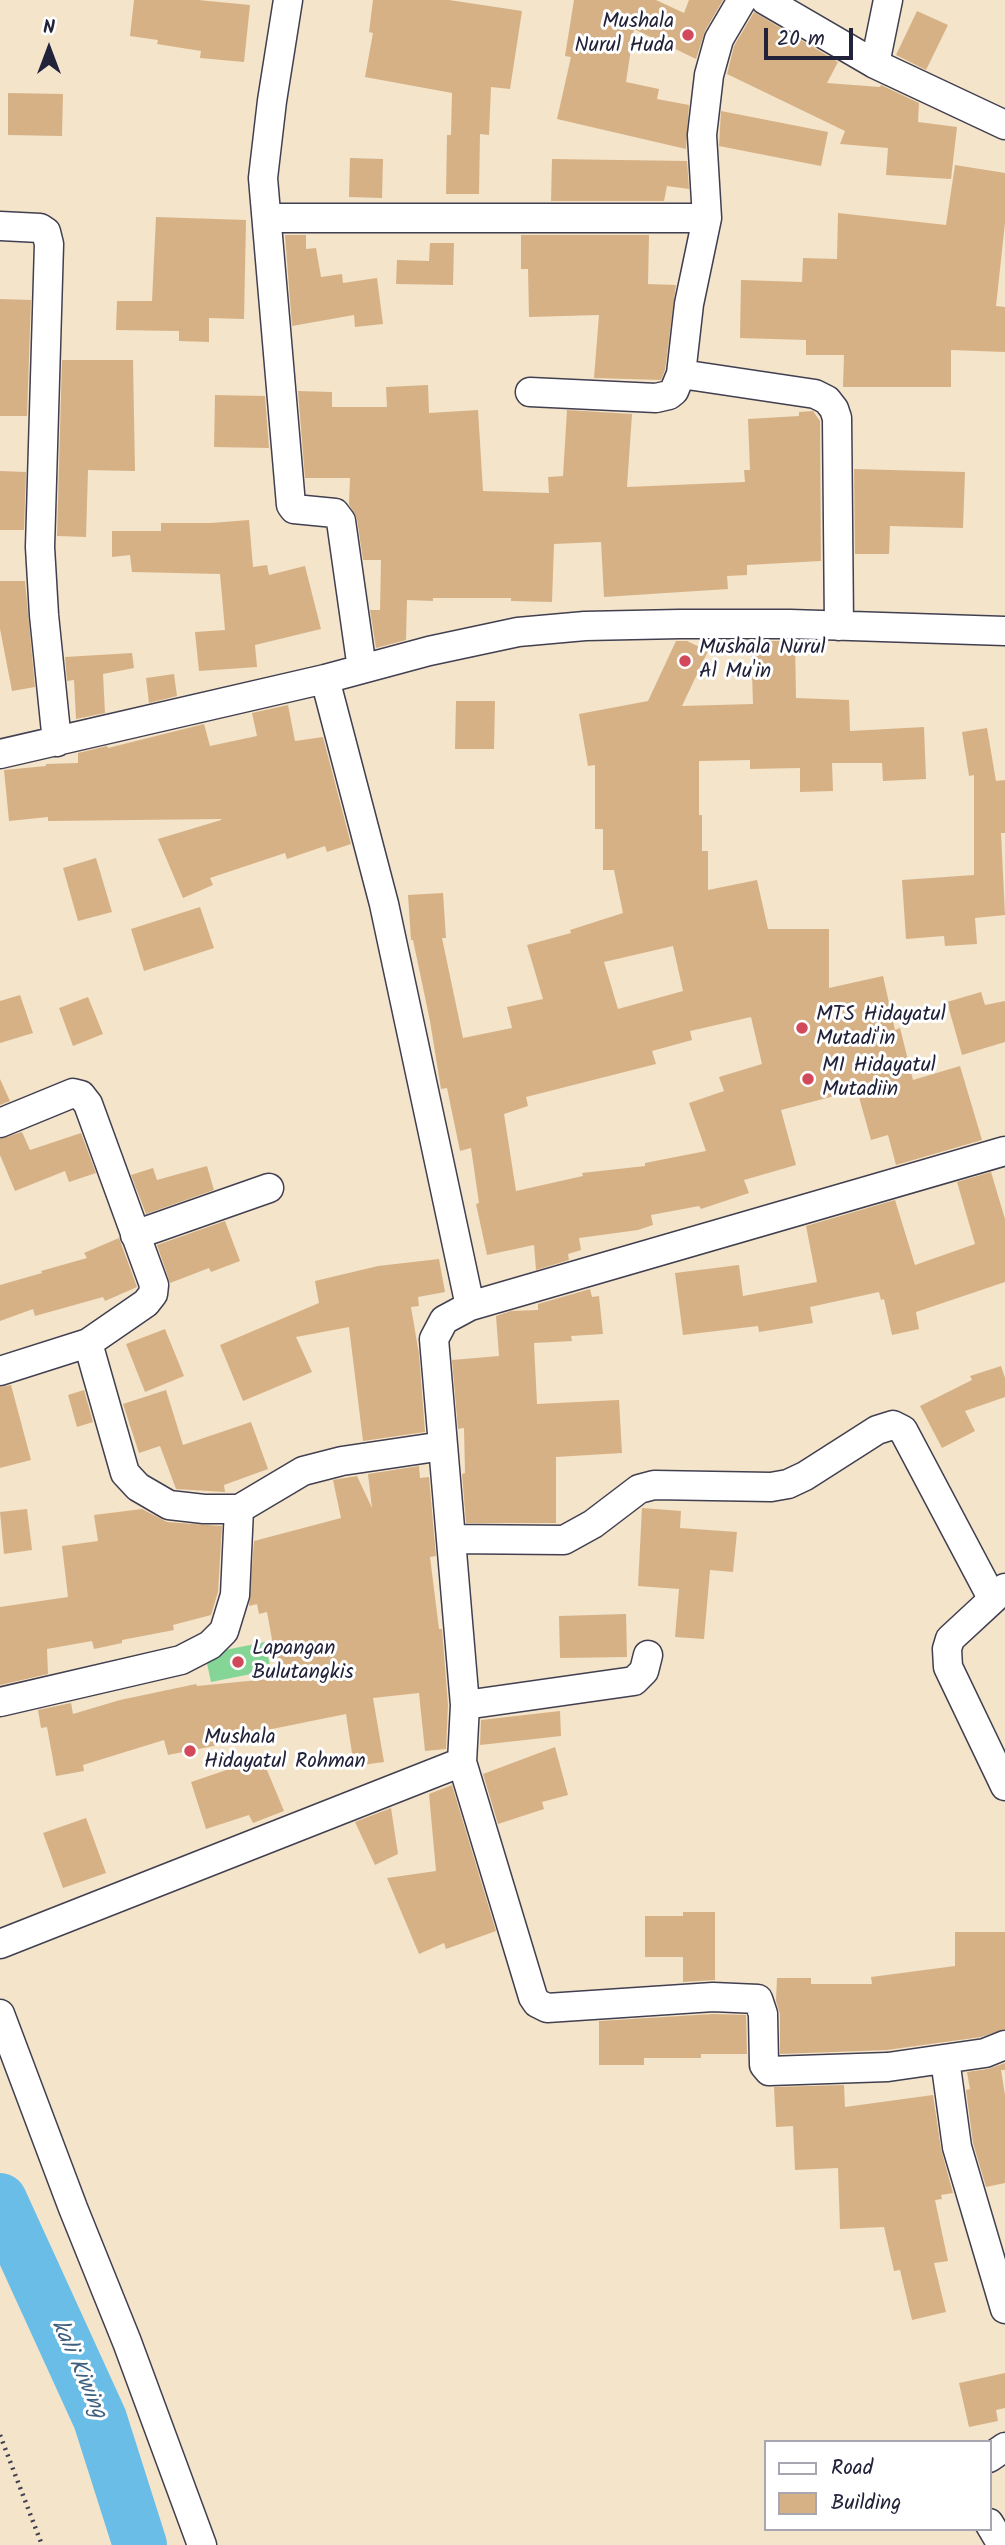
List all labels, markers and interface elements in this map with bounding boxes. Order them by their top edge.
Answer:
place label: Mushala Nurul Huda [575,10,674,60]
text: N [43,13,55,43]
north arrow [14,14,84,84]
scale bar [767,14,856,58]
text: 20 m [777,23,825,56]
marker: Mushala Nurul Huda [680,27,696,43]
place label: Mushala Nurul Al Mu'in [699,636,826,686]
marker: Mushala Nurul Al Mu'in [677,653,693,669]
place label: MTS Hidayatul Mutadi'in [816,1003,946,1053]
marker: MTS Hidayatul Mutadi'in [794,1020,810,1036]
place label: MI Hidayatul Mutadiin [822,1054,936,1104]
marker: MI Hidayatul Mutadiin [800,1071,816,1087]
place label: Lapangan Bulutangkis [252,1637,354,1687]
marker: Lapangan Bulutangkis [230,1654,246,1670]
place label: Mushala Hidayatul Rohman [204,1726,366,1776]
marker: Mushala Hidayatul Rohman [182,1743,198,1759]
water label: kali Kiwing [43,2316,111,2424]
legend [764,2440,991,2531]
text: Road [831,2452,873,2485]
text: Building [831,2487,901,2520]

